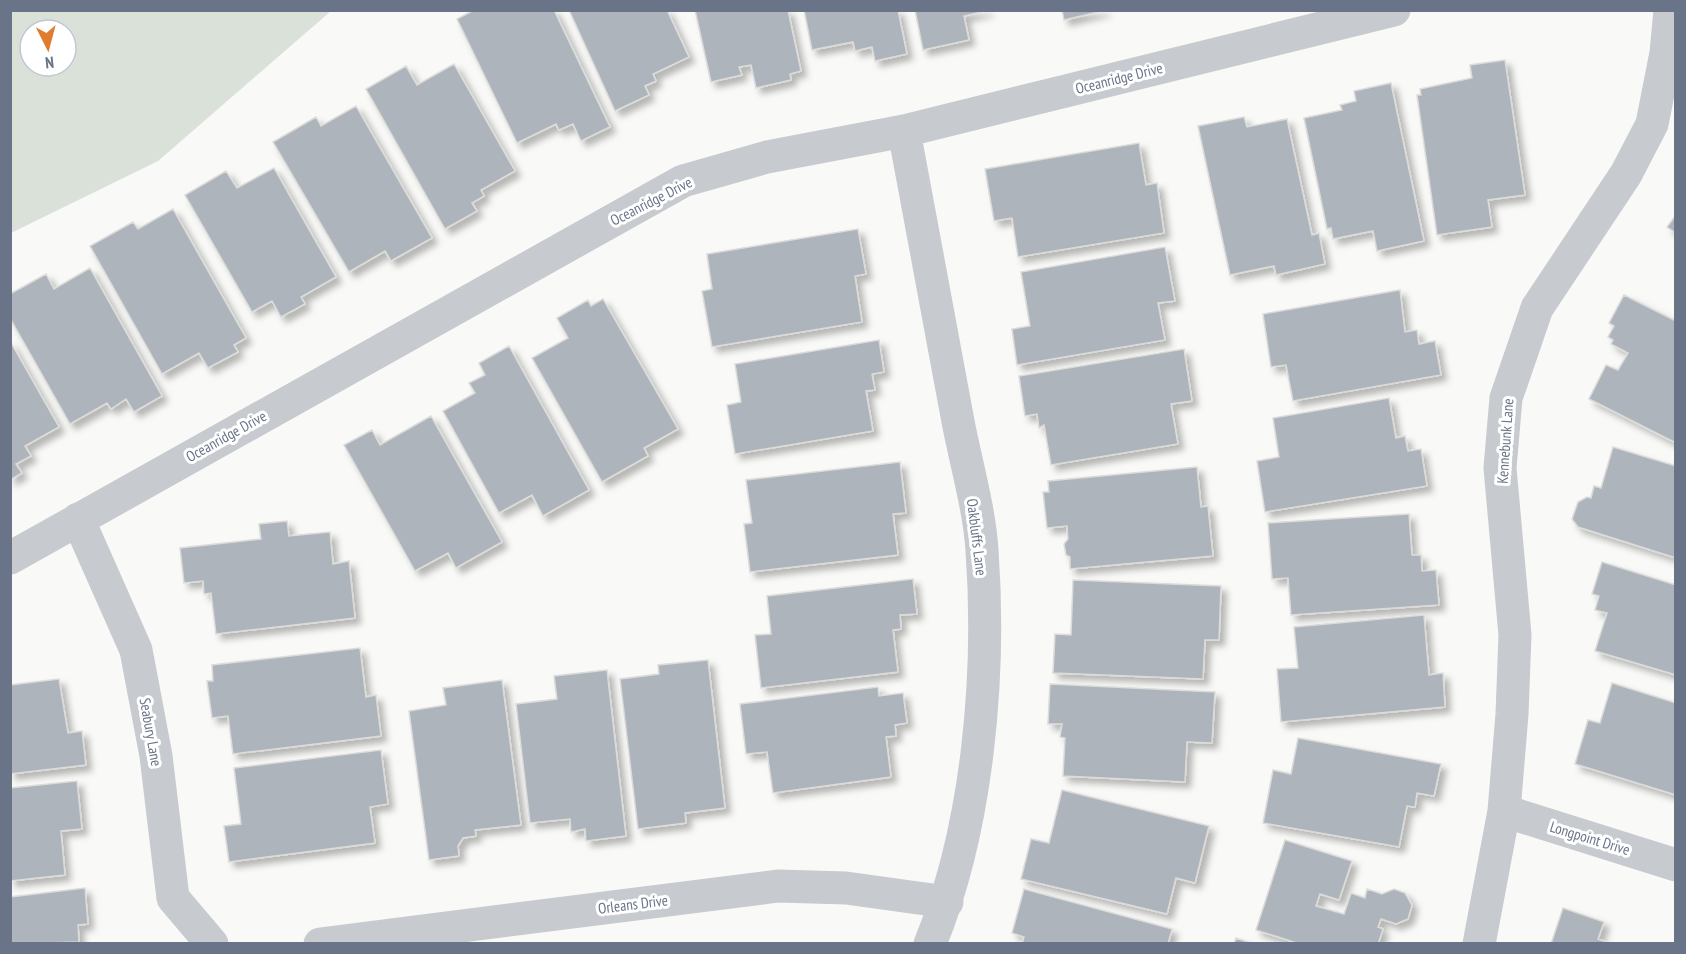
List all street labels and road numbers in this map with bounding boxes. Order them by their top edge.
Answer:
street label: Oceanridge Drive [1073,58,1165,98]
street label: Oceanridge Drive [607,172,695,230]
street label: Kennebunk Lane [1493,398,1517,484]
street label: Oceanridge Drive [182,406,270,466]
street label: Oakbluffs Lane [963,497,991,577]
street label: Seabury Lane [136,696,166,768]
street label: Longpoint Drive [1548,817,1632,859]
street label: Orleans Drive [597,890,669,918]

